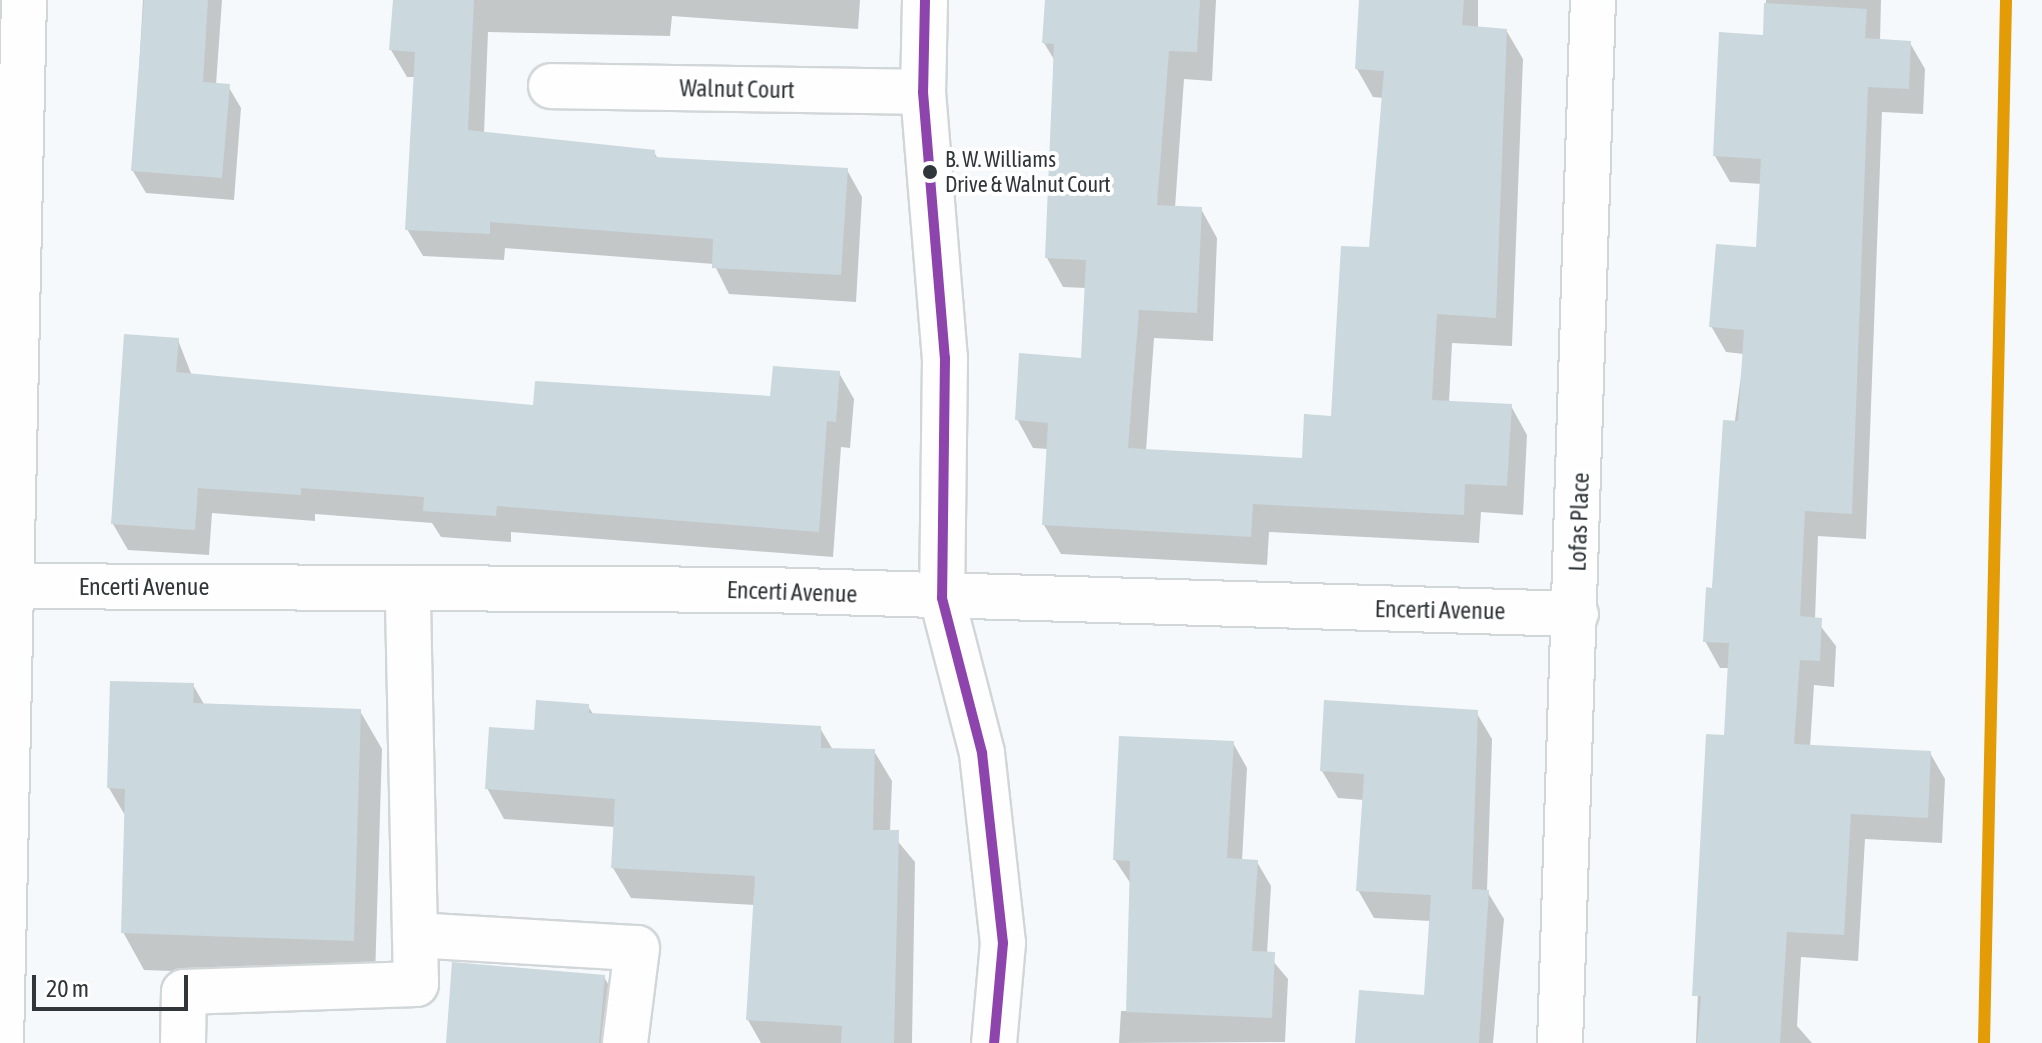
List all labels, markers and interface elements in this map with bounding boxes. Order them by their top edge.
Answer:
street label: Walnut Court [679,74,795,104]
place label: B. W. Williams Drive & Walnut Court [945,146,1111,198]
marker: B. W. Williams Drive & Walnut Court [922,164,938,180]
street label: Lofas Place [1563,472,1595,572]
street label: Encerti Avenue [79,573,209,601]
street label: Encerti Avenue [726,575,858,609]
street label: Encerti Avenue [1374,594,1506,626]
scale bar [36,959,192,1009]
text: 20 m [46,975,89,1002]

